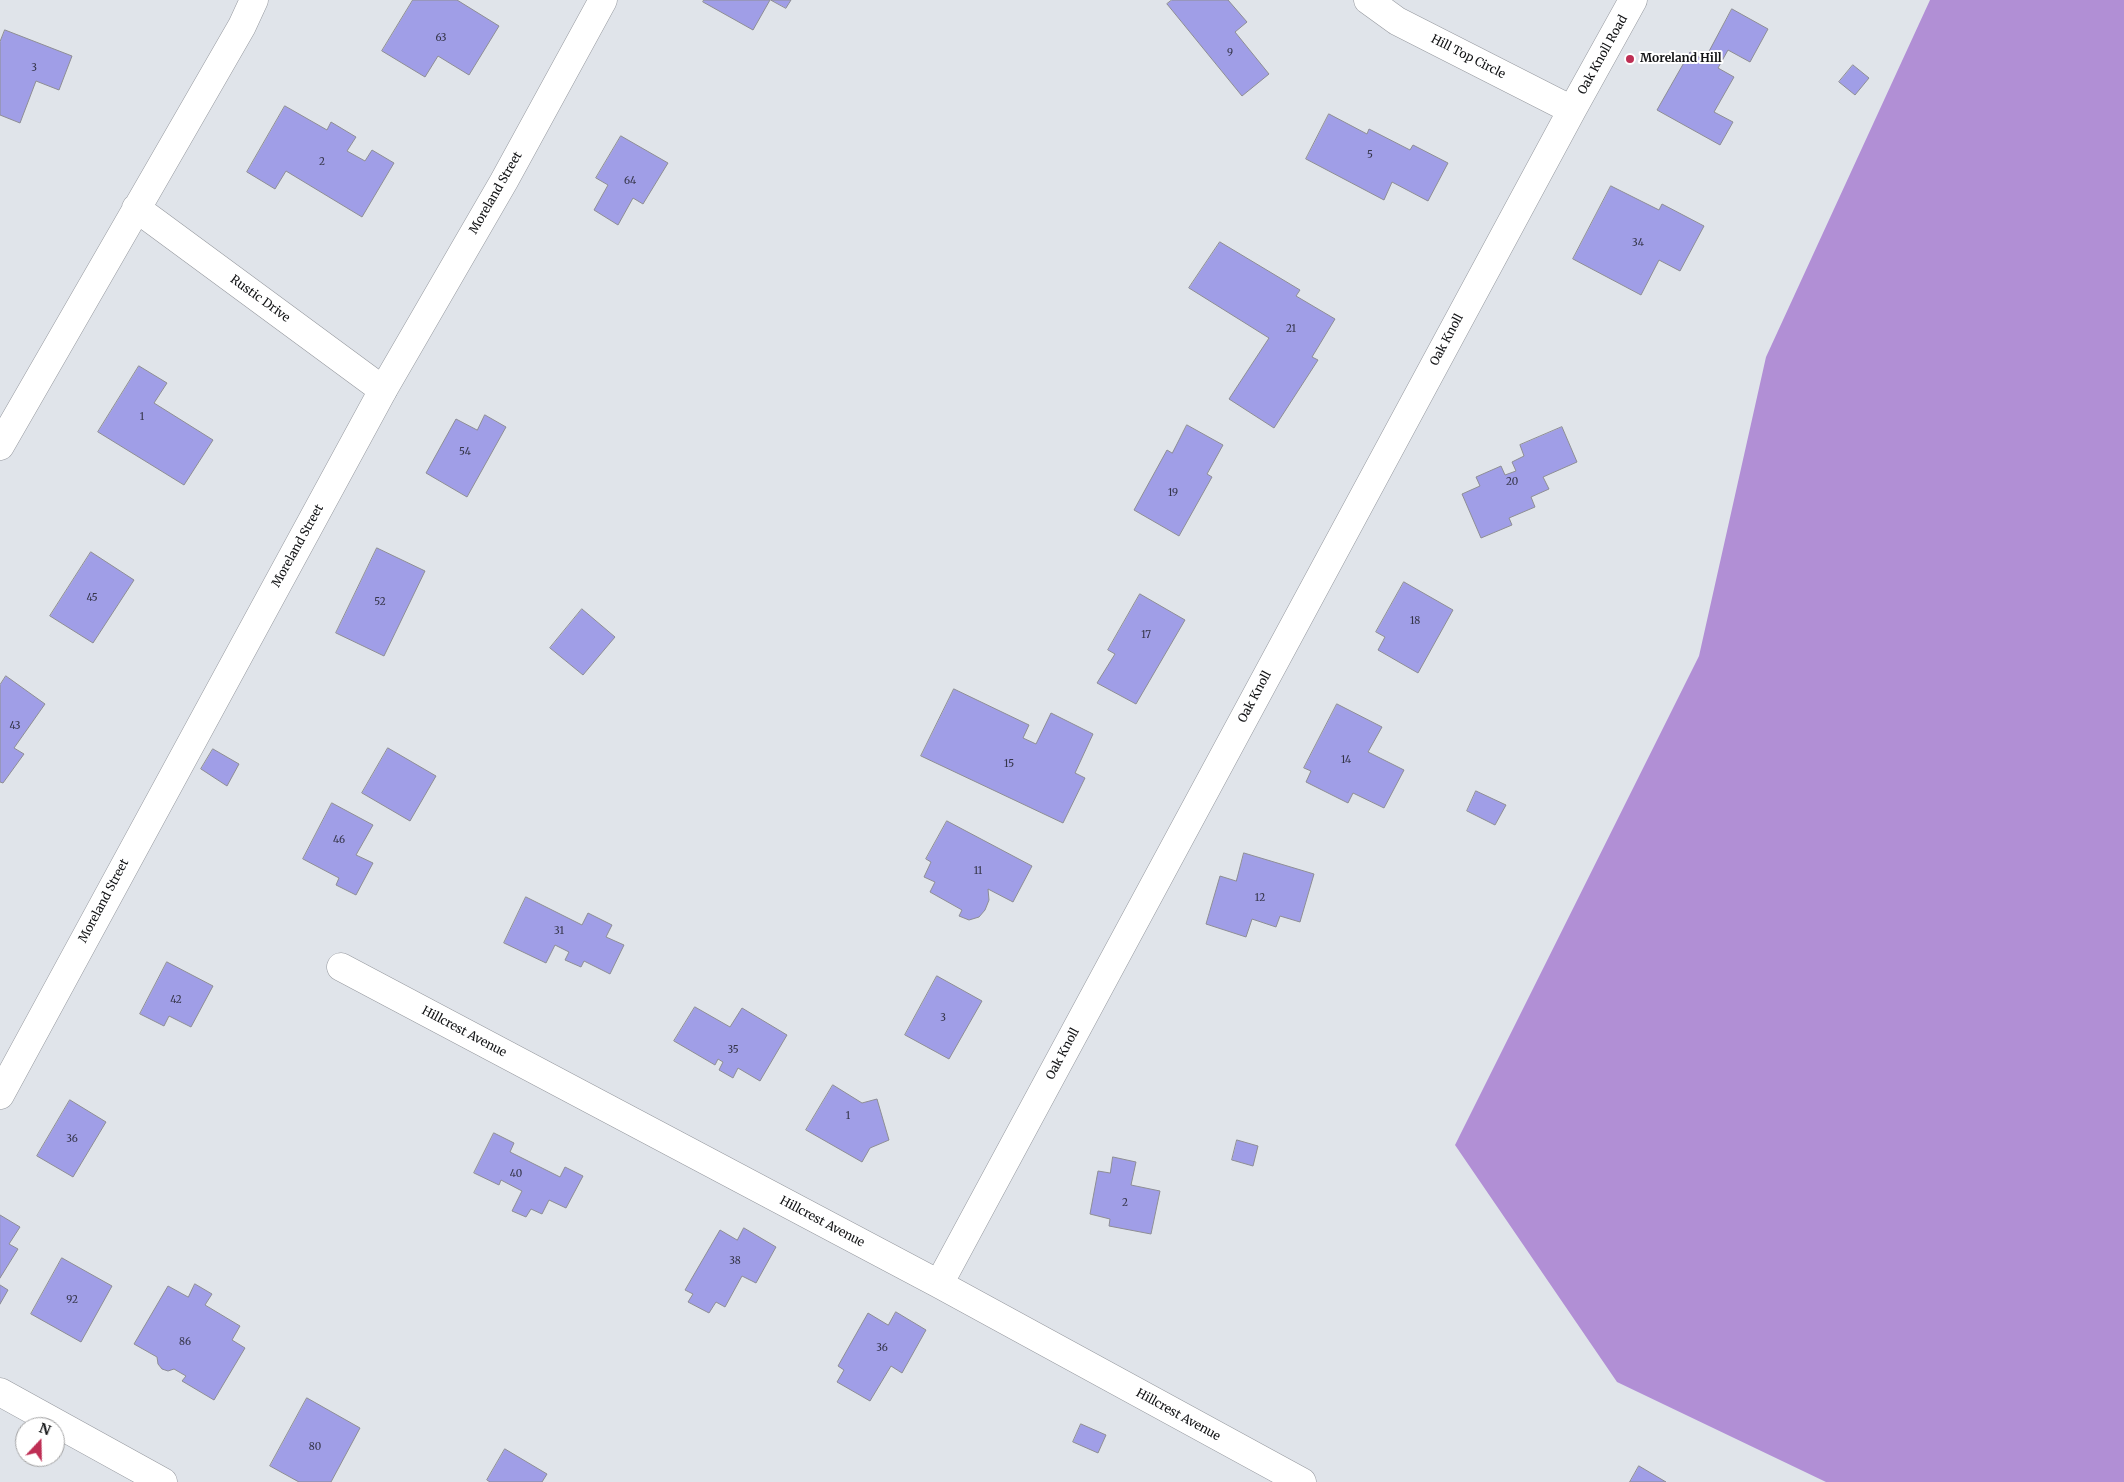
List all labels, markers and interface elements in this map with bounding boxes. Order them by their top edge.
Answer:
street label: Oak Knoll Road [1575,13,1631,97]
house number: 63 [435,32,447,44]
street label: Hill Top Circle [1428,32,1508,82]
house number: 9 [1227,47,1233,59]
place label: Moreland Hill [1640,52,1722,66]
marker: Moreland Hill [1624,53,1636,65]
house number: 3 [31,62,37,74]
street label: Moreland Street [467,149,525,237]
house number: 5 [1367,149,1373,161]
house number: 2 [319,156,325,168]
house number: 64 [624,175,636,187]
house number: 34 [1632,237,1644,249]
street label: Rustic Drive [227,273,293,325]
street label: Oak Knoll [1427,312,1467,368]
house number: 21 [1286,323,1296,335]
house number: 1 [140,411,144,423]
house number: 54 [459,446,471,458]
house number: 20 [1506,476,1518,488]
house number: 19 [1168,487,1178,499]
street label: Moreland Street [269,502,327,590]
house number: 45 [86,592,98,604]
house number: 52 [374,596,386,608]
house number: 18 [1410,615,1420,627]
house number: 17 [1141,629,1151,641]
street label: Oak Knoll [1235,669,1275,725]
house number: 43 [9,720,21,732]
house number: 14 [1341,754,1351,766]
house number: 15 [1004,758,1014,770]
house number: 46 [333,834,345,846]
street label: Moreland Street [76,857,132,945]
house number: 11 [974,865,982,877]
house number: 12 [1255,892,1265,904]
house number: 31 [554,925,564,937]
house number: 42 [170,994,182,1006]
street label: Hillcrest Avenue [419,1004,509,1060]
house number: 3 [940,1012,946,1024]
street label: Oak Knoll [1043,1026,1083,1082]
house number: 35 [727,1044,739,1056]
house number: 1 [846,1110,850,1122]
house number: 36 [66,1133,78,1145]
house number: 40 [510,1168,522,1180]
street label: Hillcrest Avenue [777,1194,867,1250]
house number: 2 [1122,1197,1128,1209]
house number: 38 [729,1255,741,1267]
house number: 92 [66,1294,78,1306]
house number: 86 [179,1336,191,1348]
house number: 36 [876,1342,888,1354]
street label: Hillcrest Avenue [1133,1386,1223,1444]
north arrow [15,1417,65,1467]
text: N [37,1419,53,1439]
house number: 80 [309,1441,321,1453]

